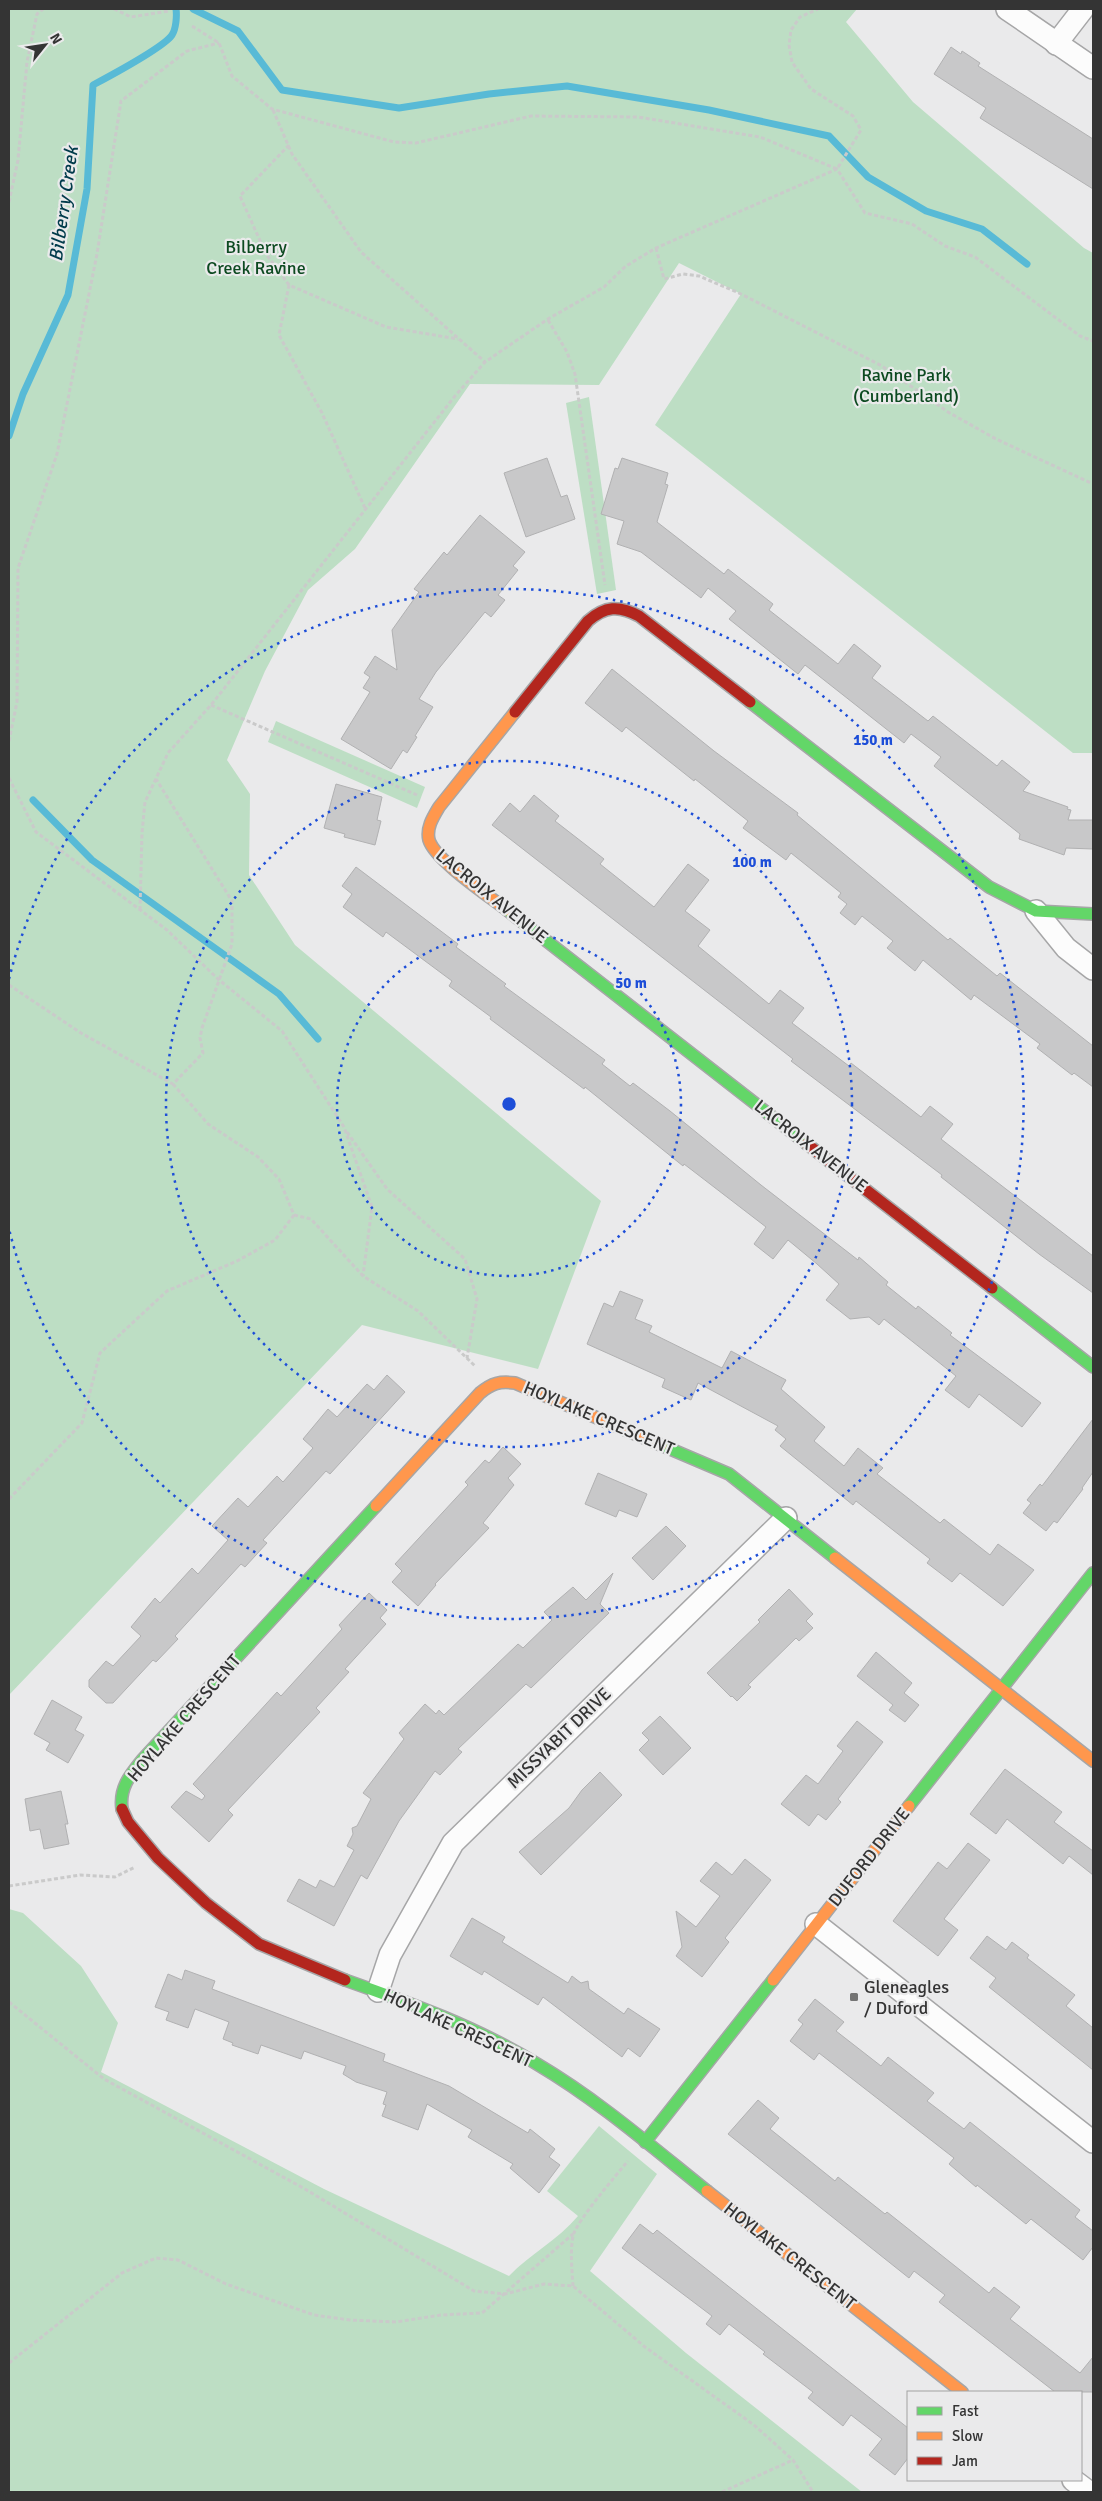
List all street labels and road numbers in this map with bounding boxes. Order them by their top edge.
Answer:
street label: LACROIX AVENUE [431,844,553,948]
street label: LACROIX AVENUE [750,1095,872,1197]
street label: HOYLAKE CRESCENT [520,1376,678,1460]
street label: HOYLAKE CRESCENT [123,1650,245,1786]
street label: MISSYABIT DRIVE [502,1683,616,1793]
street label: DUFORD DRIVE [824,1803,914,1911]
street label: HOYLAKE CRESCENT [380,1984,536,2072]
street label: HOYLAKE CRESCENT [719,2198,861,2315]

